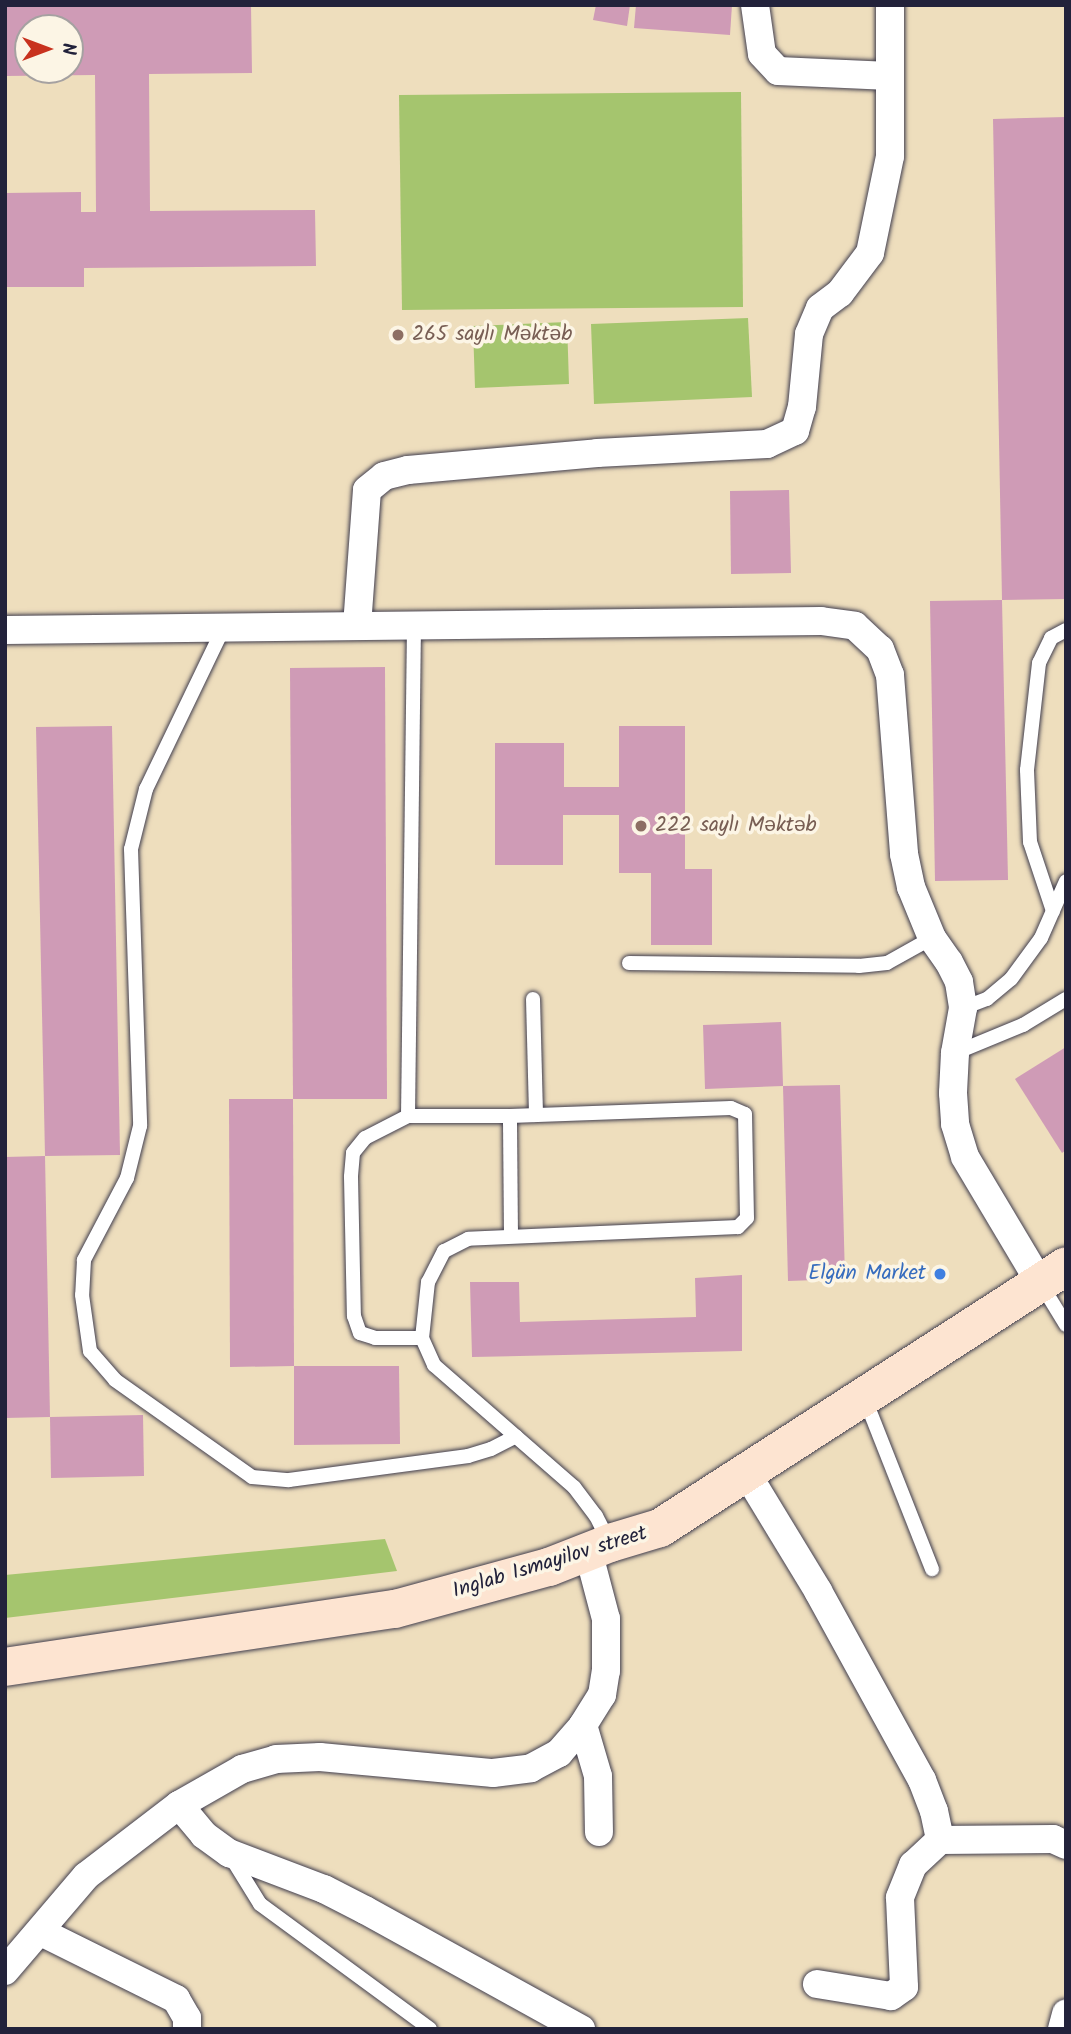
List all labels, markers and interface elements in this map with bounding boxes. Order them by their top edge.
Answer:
north arrow [14,14,84,84]
text: N [53,43,83,55]
place label: 265 saylı Məktəb [412,322,572,348]
marker: 265 saylı Məktəb [390,327,406,343]
place label: 222 saylı Məktəb [655,813,817,839]
marker: 222 saylı Məktəb [633,818,649,834]
place label: Elgün Market [808,1261,926,1287]
marker: Elgün Market [932,1266,948,1282]
street label: Inglab Ismayilov street [450,1521,650,1605]

